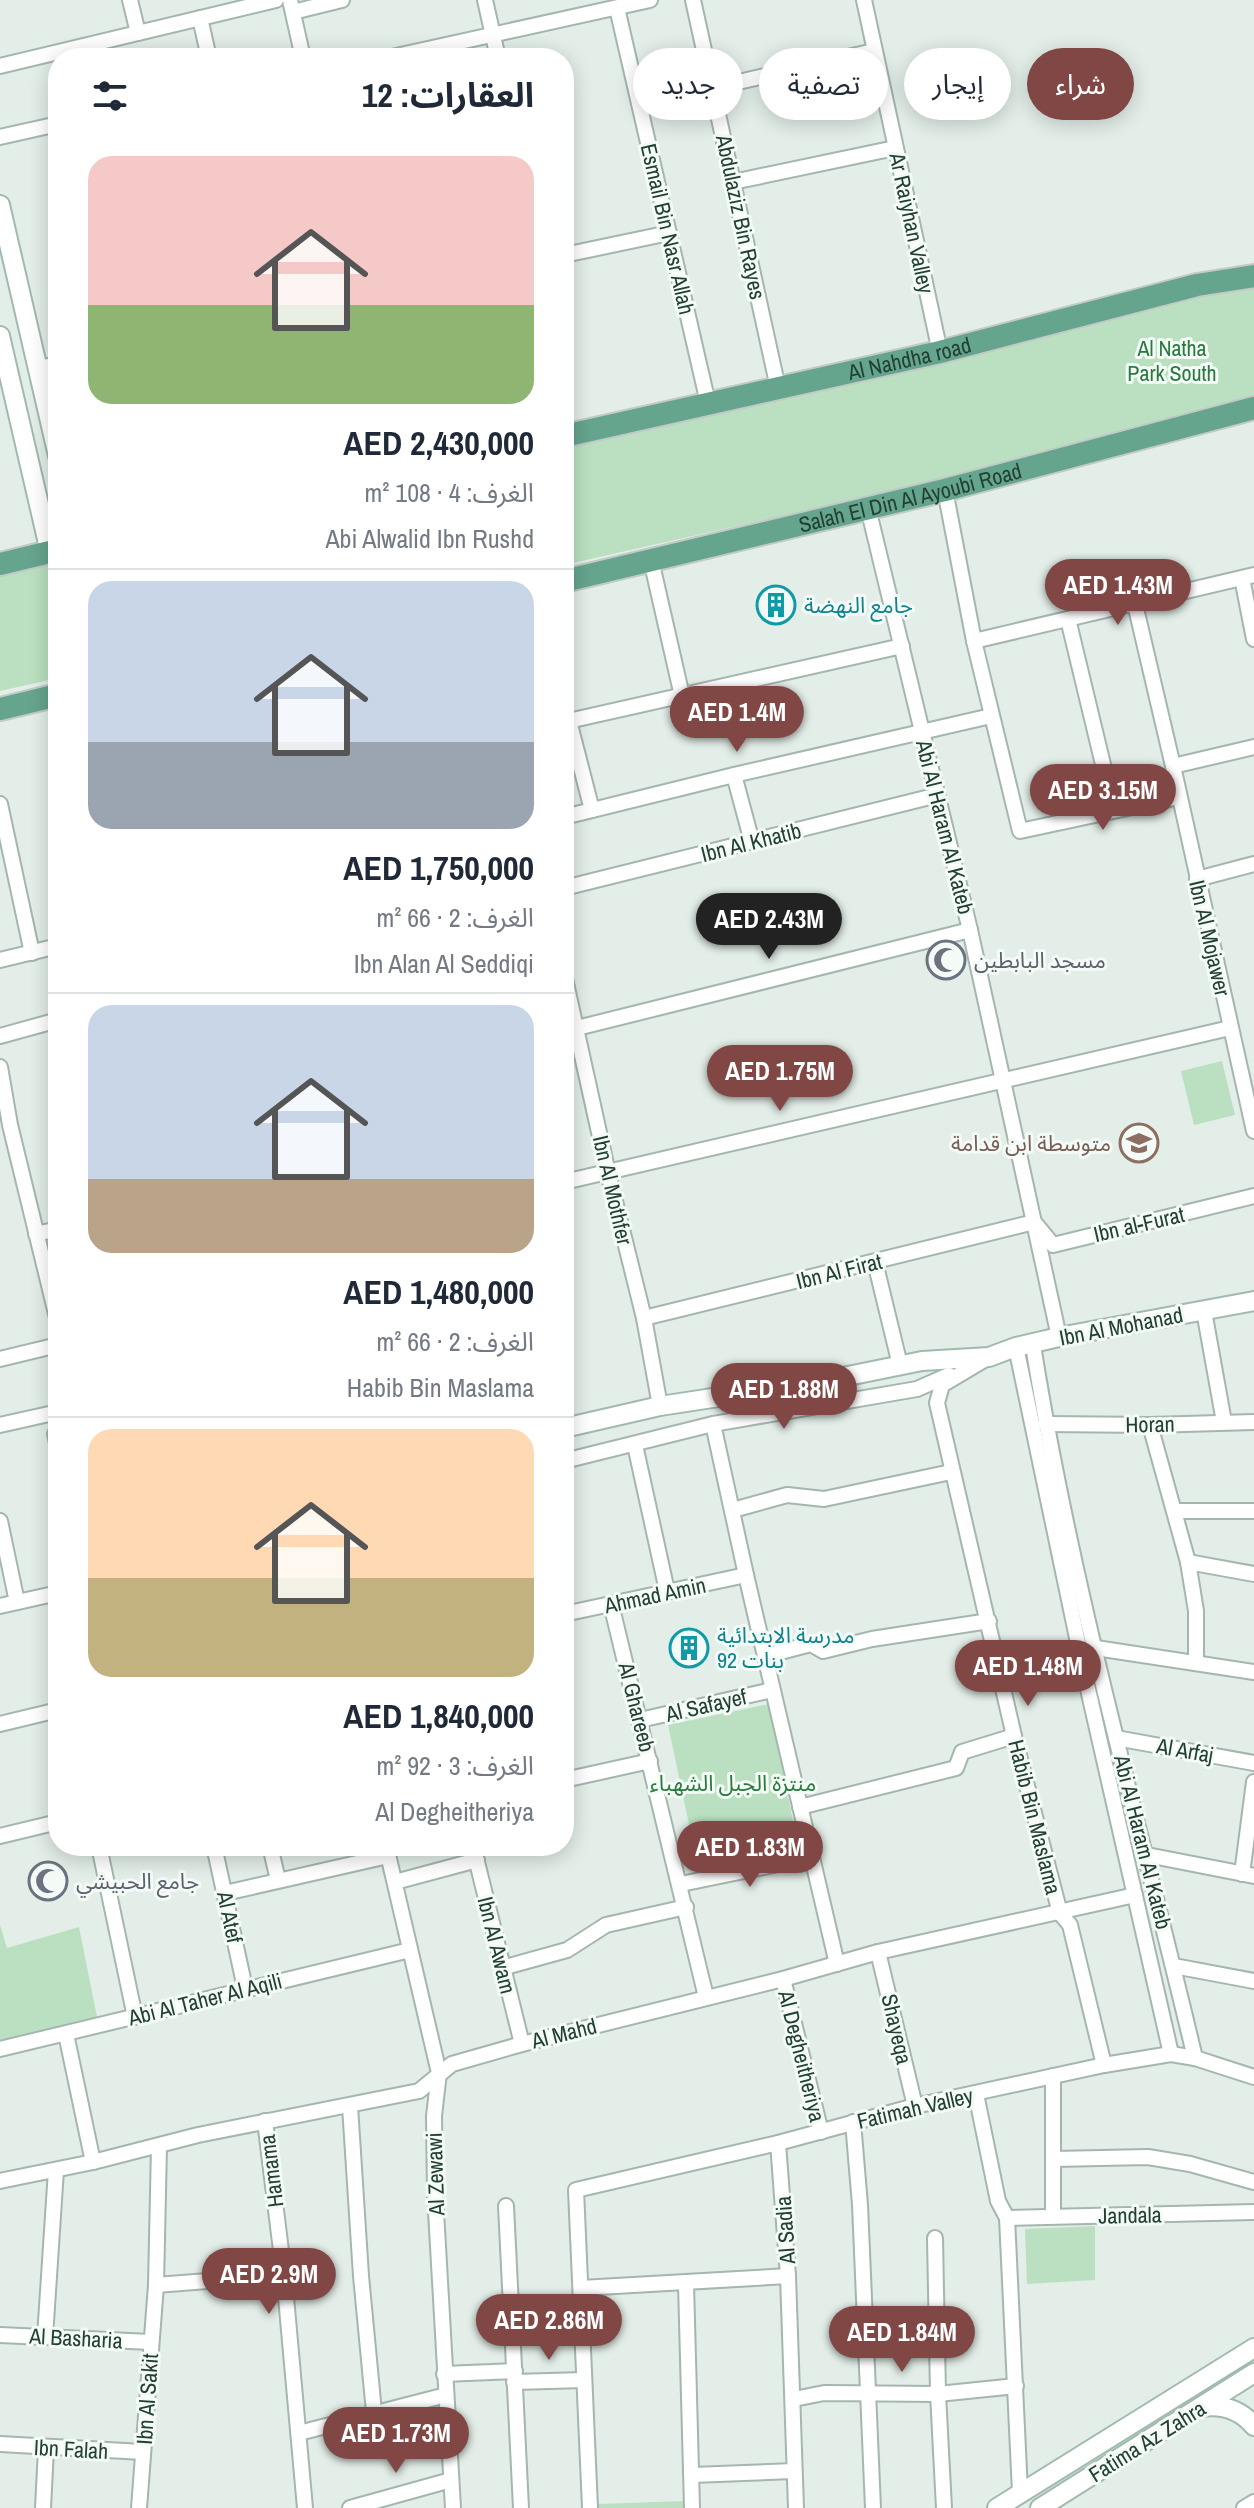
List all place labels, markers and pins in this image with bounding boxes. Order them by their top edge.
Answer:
pin: AED 1.43M [1026,559,1210,627]
building icon: جامع النهضة [755,584,797,626]
place label: جامع النهضة [804,590,913,622]
pin: AED 1.4M [654,686,820,754]
pin: AED 3.15M [1011,764,1195,832]
pin: AED 2.43M [677,893,861,961]
mosque icon: مسجد البابطين [925,939,967,981]
place label: مسجد البابطين [974,945,1106,975]
pin: AED 1.75M [688,1045,872,1113]
school or university icon: متوسطة ابن قدامة [1118,1122,1160,1164]
place label: متوسطة ابن قدامة [951,1128,1111,1158]
pin: AED 1.88M [692,1363,876,1431]
place label: مدرسة الابتدائية 92 بنات [717,1620,855,1675]
building icon: مدرسة الابتدائية 92 بنات [668,1627,710,1669]
pin: AED 1.48M [936,1640,1120,1708]
pin: AED 1.83M [658,1821,842,1889]
mosque icon: جامع الحبيشي [27,1860,69,1902]
place label: جامع الحبيشي [76,1866,199,1898]
pin: AED 2.9M [186,2248,352,2316]
pin: AED 2.86M [457,2294,641,2362]
pin: AED 1.84M [810,2306,994,2374]
pin: AED 1.73M [304,2407,488,2475]

